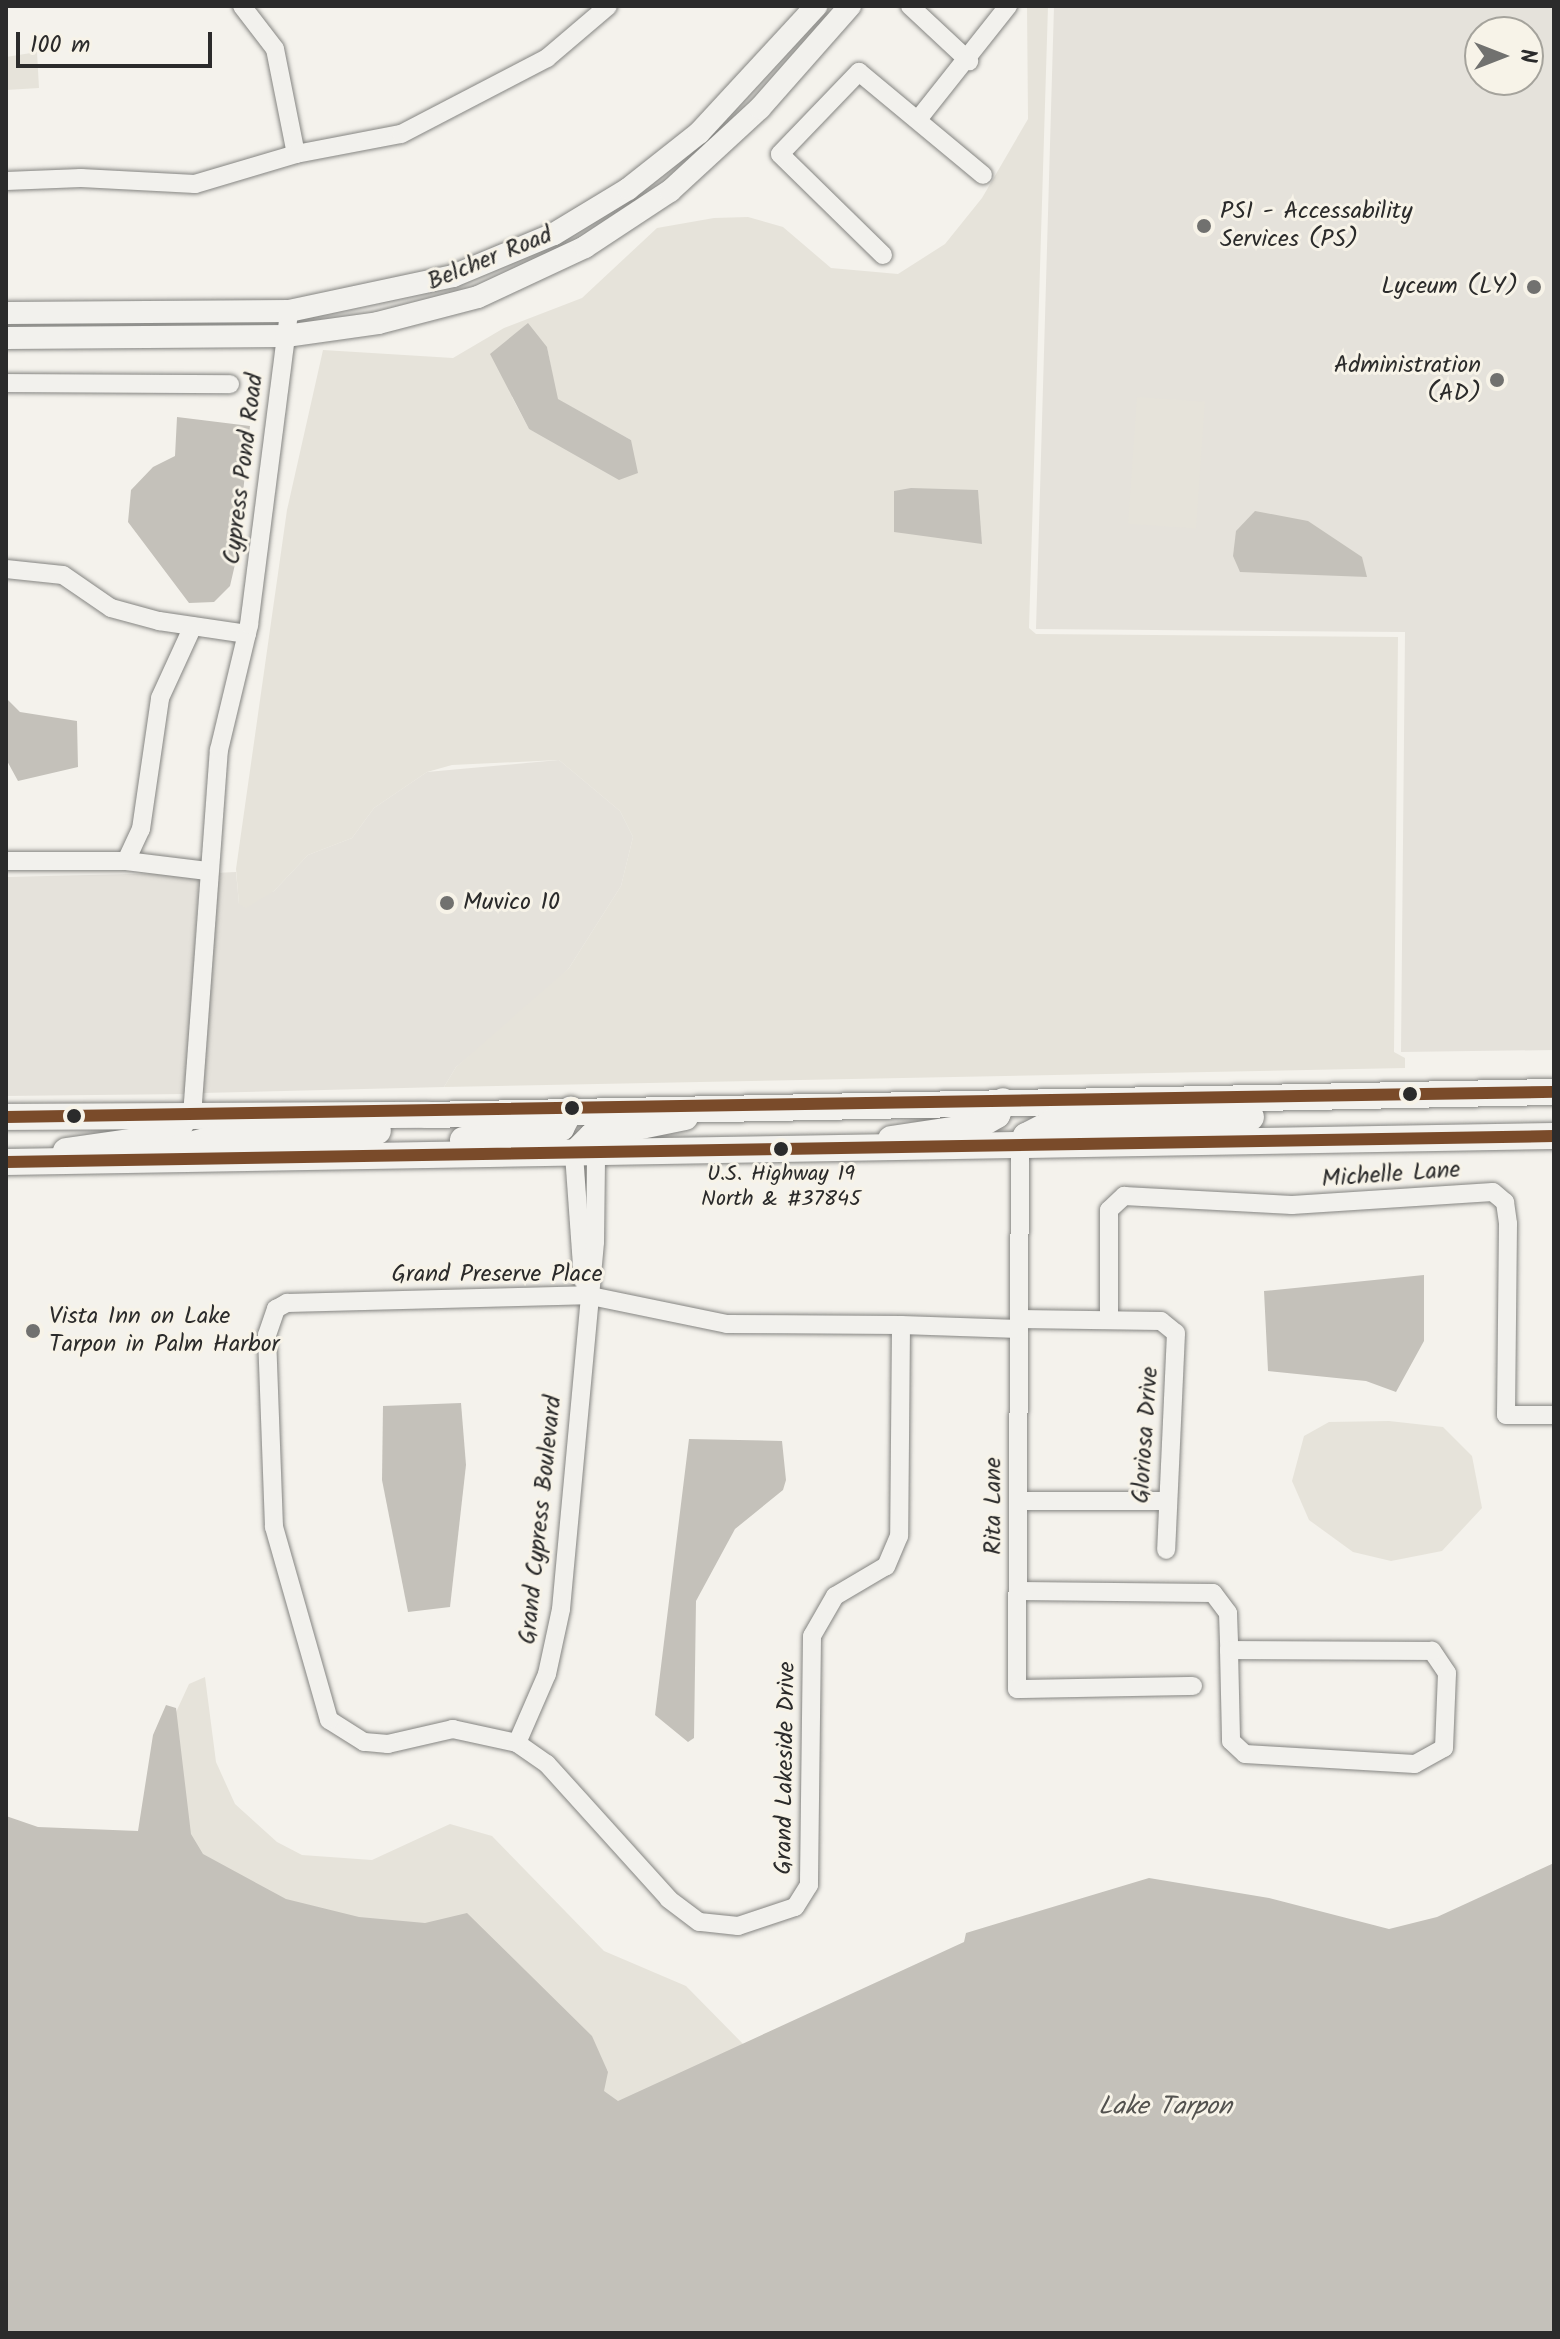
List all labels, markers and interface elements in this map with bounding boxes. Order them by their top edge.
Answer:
scale bar [20,16,216,66]
north arrow [1464,16,1544,96]
text: 100 m [30,26,90,65]
text: N [1509,49,1544,63]
place label: PSI - Accessability Services (PS) [1220,198,1412,254]
marker: PSI - Accessability Services (PS) [1195,217,1213,235]
street label: Belcher Road [423,221,557,297]
place label: Lyceum (LY) [1381,273,1518,301]
marker: Lyceum (LY) [1525,278,1543,296]
place label: Administration (AD) [1334,352,1481,408]
marker: Administration (AD) [1488,371,1506,389]
street label: Cypress Pond Road [218,372,270,566]
place label: Muvico 10 [463,889,560,917]
marker: Muvico 10 [438,894,456,912]
unlabelled marker [1402,1086,1418,1102]
unlabelled marker [564,1100,580,1116]
unlabelled marker [66,1108,82,1124]
marker: U.S. Highway 19 North & #37845 [773,1141,789,1157]
street label: Michelle Lane [1321,1156,1461,1194]
place label: U.S. Highway 19 North & #37845 [701,1161,861,1212]
street label: Grand Preserve Place [391,1261,603,1289]
place label: Vista Inn on Lake Tarpon in Palm Harbor [49,1303,280,1359]
marker: Vista Inn on Lake Tarpon in Palm Harbor [24,1322,42,1340]
street label: Gloriosa Drive [1127,1366,1165,1504]
street label: Grand Cypress Boulevard [514,1394,568,1646]
street label: Rita Lane [980,1457,1008,1555]
street label: Grand Lakeside Drive [770,1661,802,1875]
water label: Lake Tarpon [1098,2092,1232,2124]

